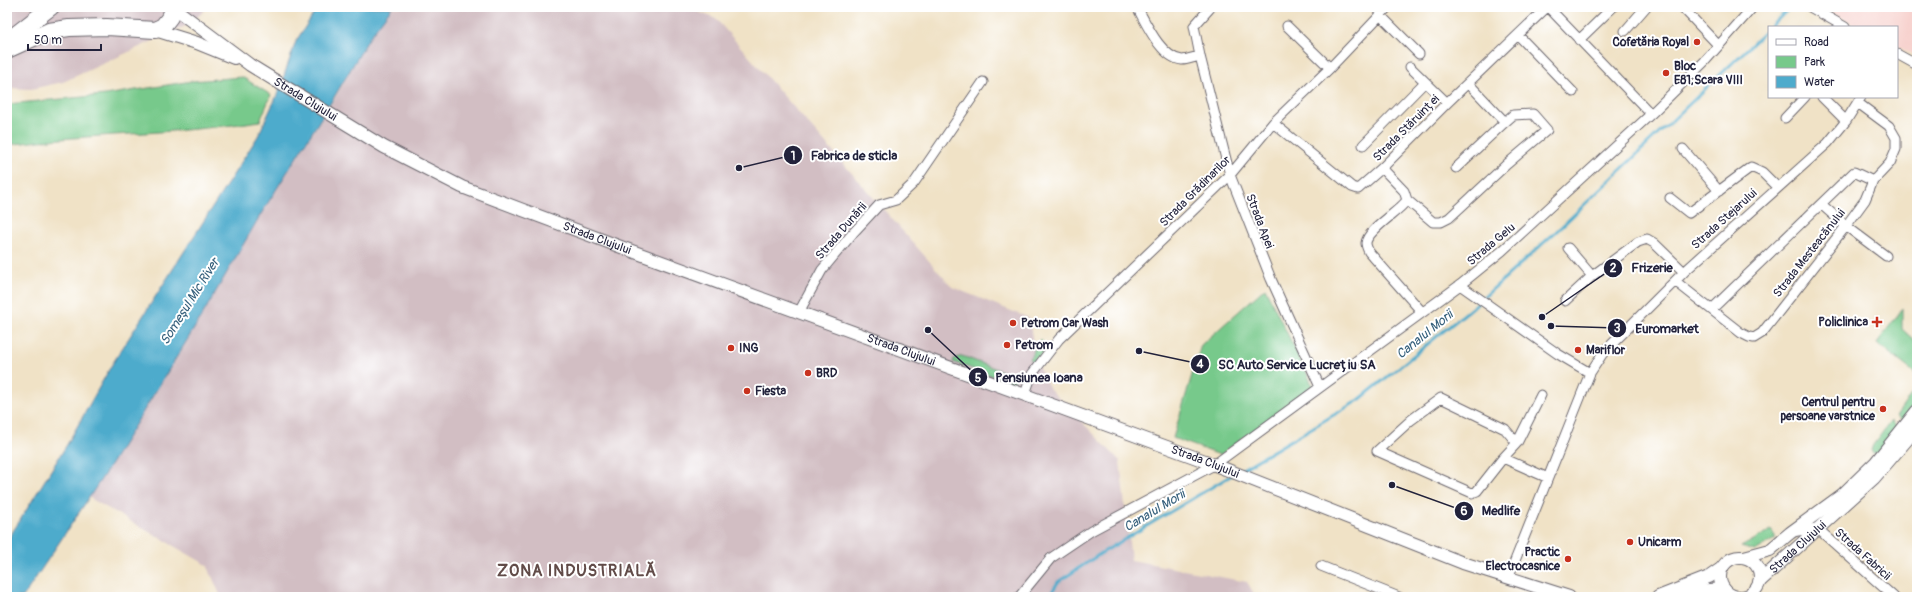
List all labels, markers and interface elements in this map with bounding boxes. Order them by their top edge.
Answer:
scale bar [28,26,101,52]
legend [1768,26,1898,98]
text: 50 m [34,33,62,48]
place label: Cofetăria Royal [1612,35,1689,50]
text: Road [1804,35,1829,50]
marker: Cofetăria Royal [1692,37,1702,47]
text: Park [1804,55,1825,70]
place label: Bloc E81;Scara VIII [1674,59,1743,88]
marker: Bloc E81;Scara VIII [1661,68,1671,78]
street label: Strada Clujului [271,74,340,125]
text: Water [1804,75,1835,90]
street label: Strada Stăruinței [1370,92,1443,165]
callout: Fabrica de sticla [783,143,906,168]
text: Fabrica de sticla [811,148,897,164]
text: 1 [791,149,795,164]
street label: Strada Grădinarilor [1157,152,1235,230]
street label: Strada Stejarului [1688,186,1760,253]
street label: Strada Apei [1242,192,1277,251]
street label: Strada Dunării [813,200,870,263]
street label: Strada Mesteacănului [1770,206,1849,301]
street label: Strada Clujului [561,219,633,258]
street label: Strada Gelu [1464,220,1519,269]
water label: Someşul Mic River [157,253,224,348]
callout: Frizerie [1603,255,1680,280]
text: Frizerie [1631,260,1673,276]
text: 2 [1610,261,1617,276]
water label: Canalul Morii [1393,305,1458,362]
place label: Policlinica [1818,315,1868,330]
place label: Petrom Car Wash [1021,316,1109,331]
callout: Euromarket [1607,316,1707,341]
marker: Policlinica [1871,316,1883,328]
marker: Petrom Car Wash [1008,318,1018,328]
text: 3 [1614,321,1621,336]
text: Euromarket [1635,321,1700,337]
street label: Strada Clujului [865,331,937,369]
place label: Petrom [1015,338,1054,353]
marker: Petrom [1002,340,1012,350]
place label: ING [739,341,758,356]
marker: ING [726,343,736,353]
place label: Mariflor [1586,343,1626,358]
marker: Mariflor [1573,345,1583,355]
callout: SC Auto Service Lucrețiu SA [1190,352,1384,377]
text: 4 [1196,357,1204,372]
text: SC Auto Service Lucrețiu SA [1218,357,1376,373]
callout: Pensiunea Ioana [968,365,1091,390]
place label: BRD [816,366,838,381]
marker: BRD [803,368,813,378]
text: Pensiunea Ioana [995,370,1083,386]
text: 5 [975,371,982,386]
place label: Fiesta [755,384,786,399]
marker: Fiesta [742,386,752,396]
place label: Centrul pentru persoane varstnice [1780,395,1876,424]
marker: Centrul pentru persoane varstnice [1878,404,1888,414]
street label: Strada Clujului [1169,442,1241,482]
water label: Canalul Morii [1121,485,1190,535]
callout: Medlife [1454,498,1528,523]
text: Medlife [1482,503,1521,519]
text: 6 [1461,504,1468,519]
street label: Strada Clujului [1766,518,1830,577]
street label: Strada Fabricii [1831,525,1894,584]
place label: Unicarm [1638,535,1682,550]
marker: Unicarm [1625,537,1635,547]
place label: Practic Electrocasnice [1486,545,1561,574]
marker: Practic Electrocasnice [1563,554,1573,564]
district label: ZONA INDUSTRIALĂ [497,561,657,581]

